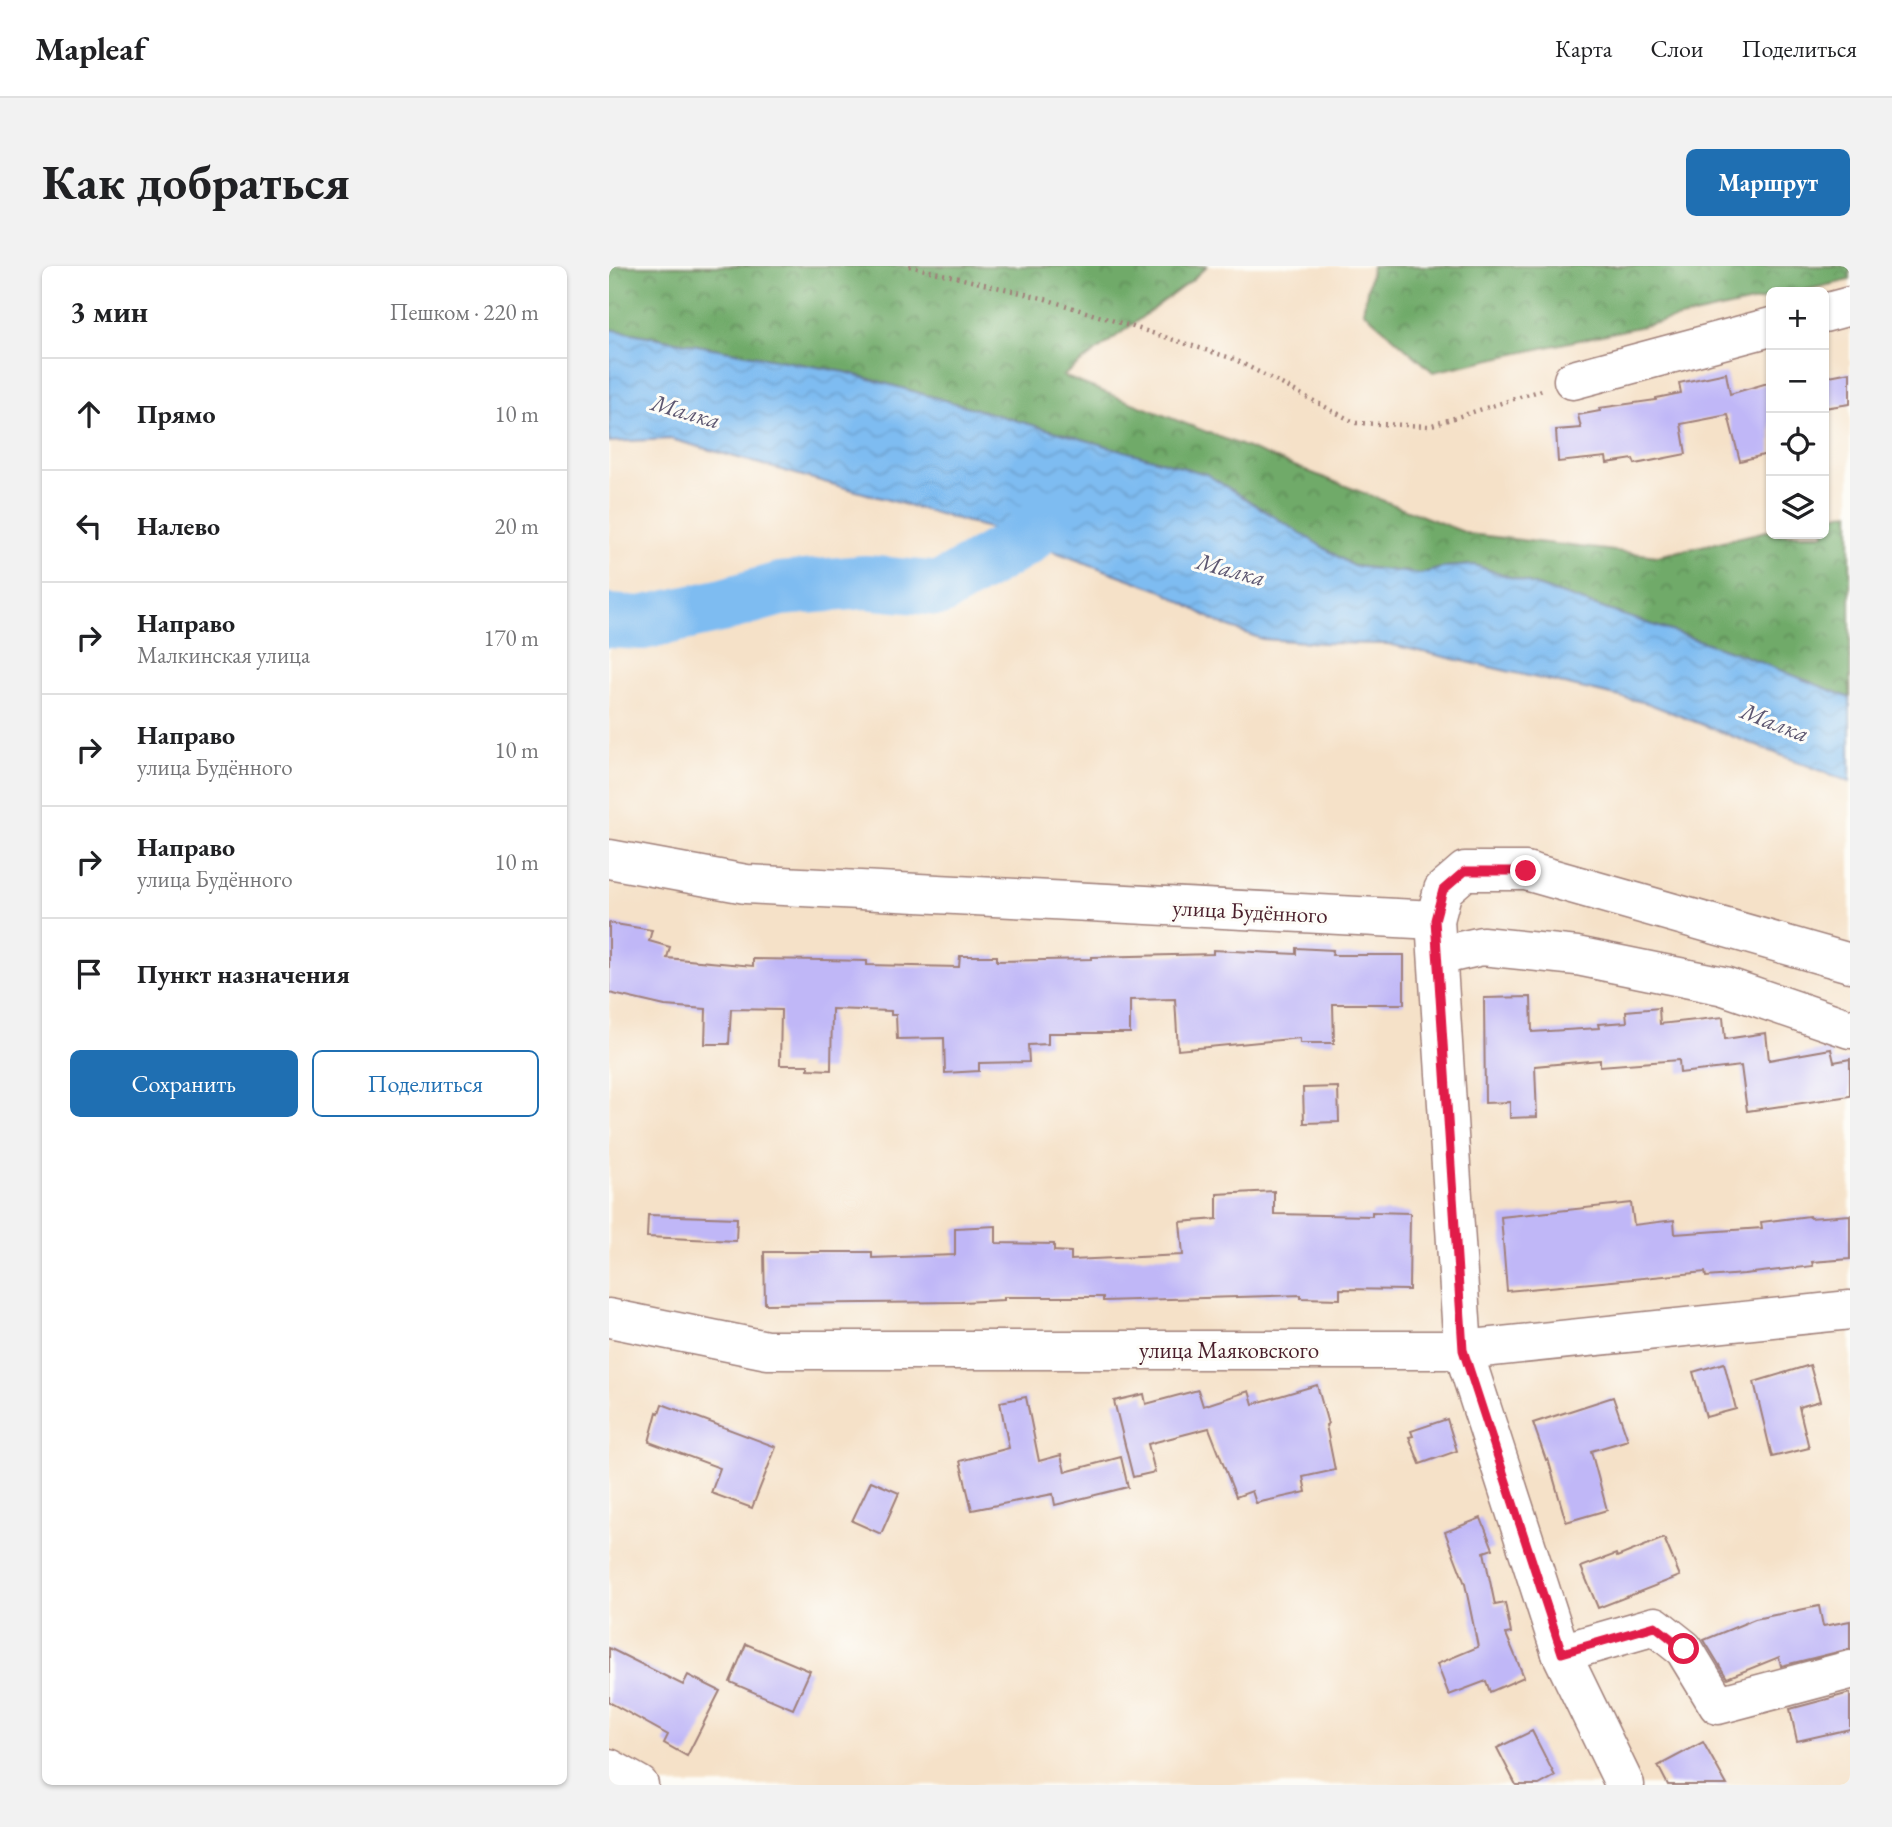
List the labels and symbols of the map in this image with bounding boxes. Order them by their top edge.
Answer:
water label: Малка [646,386,724,436]
water label: Малка [1191,544,1269,593]
water label: Малка [1735,694,1813,749]
route end [1510,855,1541,886]
street label: улица Будённого [1172,892,1328,930]
street label: улица Маяковского [1139,1335,1319,1365]
route start [1668,1633,1699,1664]

